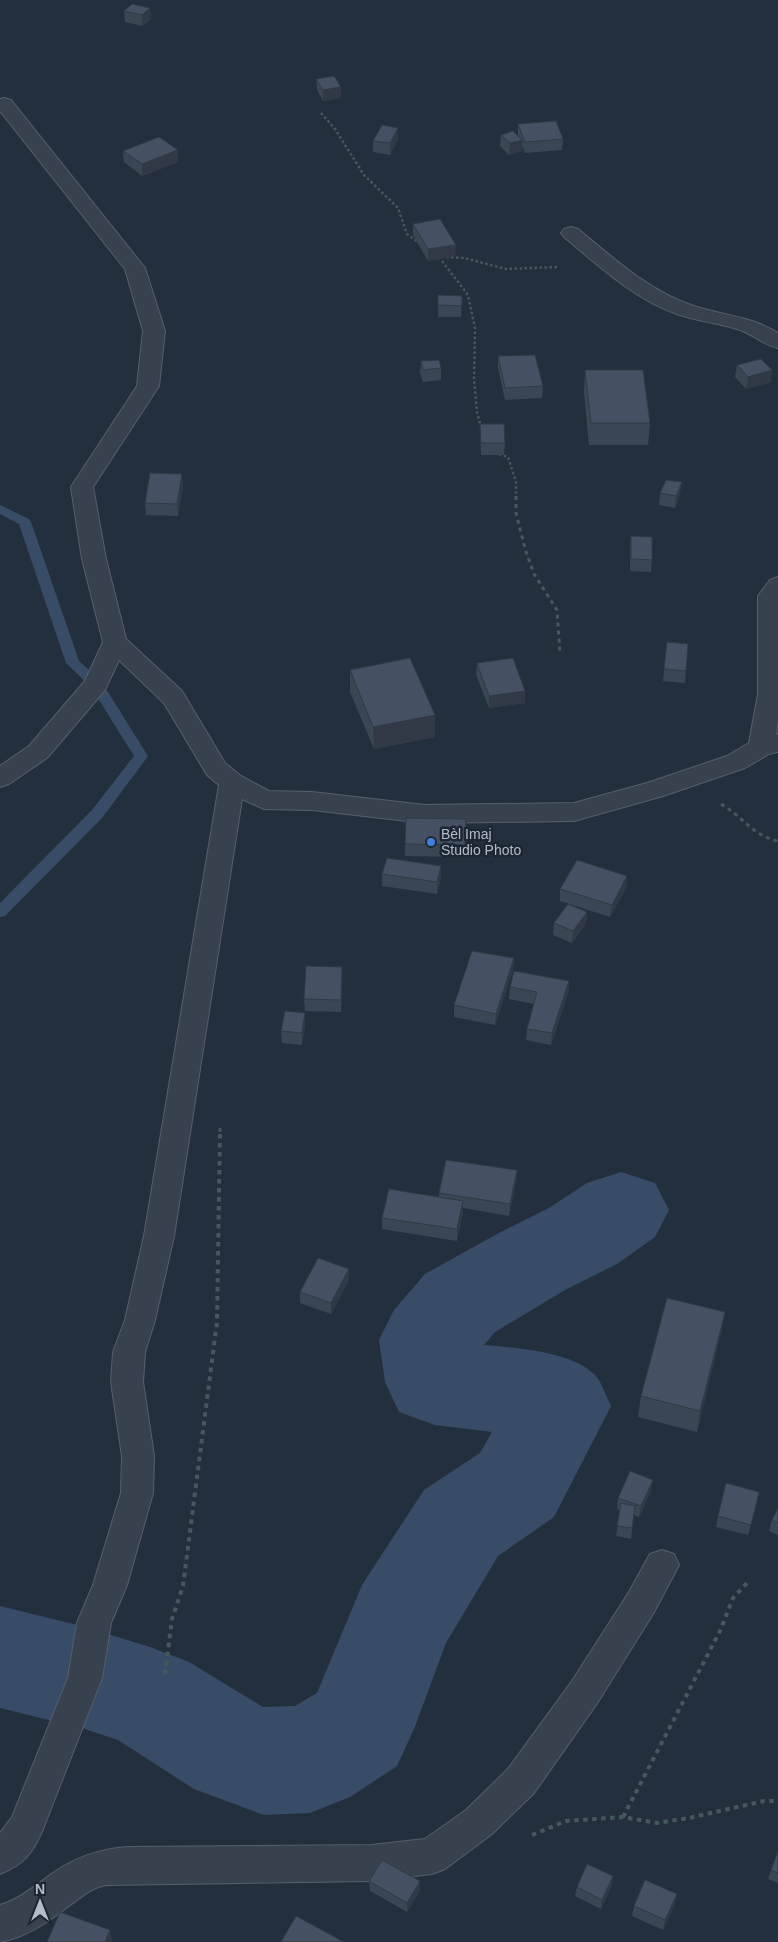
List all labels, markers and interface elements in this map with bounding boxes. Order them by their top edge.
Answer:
place label: Bèl Imaj Studio Photo [441,826,521,858]
marker: Bèl Imaj Studio Photo [425,836,437,848]
north arrow [15,1877,65,1927]
text: N [35,1881,45,1897]

